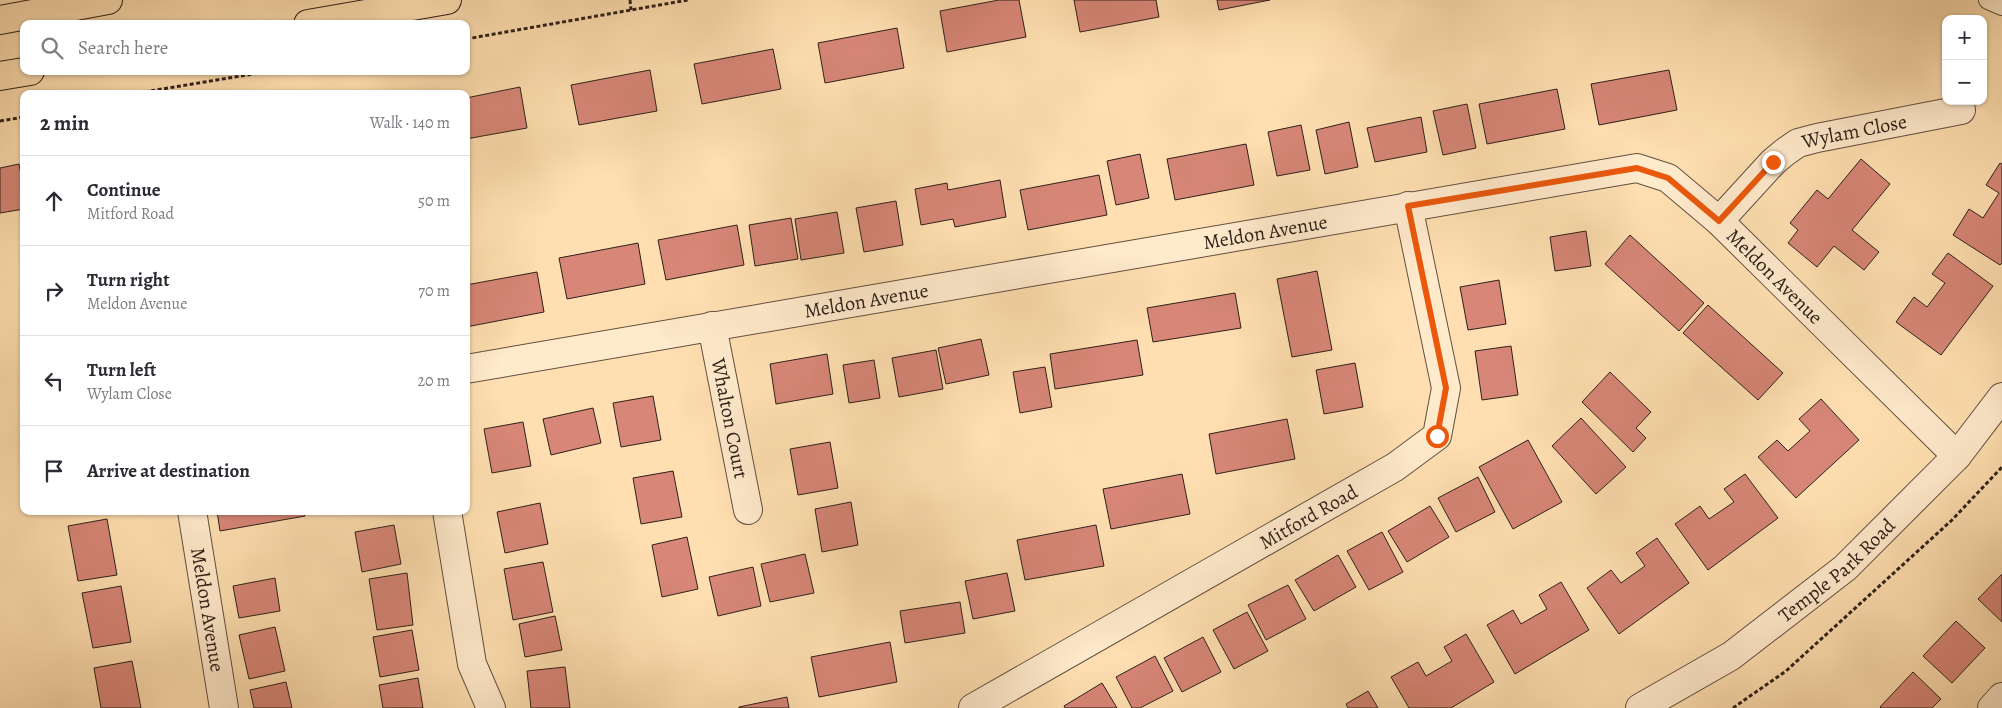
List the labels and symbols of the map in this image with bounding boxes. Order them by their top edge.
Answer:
street label: Wylam Close [1798,108,1909,156]
route end [1762,151,1785,174]
street label: Meldon Avenue [1201,208,1330,256]
street label: Meldon Avenue [1720,223,1829,330]
street label: Meldon Avenue [802,277,930,325]
street label: Whalton Court [704,355,755,481]
route start [1426,425,1449,448]
street label: Mitford Road [1254,478,1363,556]
street label: Temple Park Road [1773,512,1902,629]
street label: Meldon Avenue [184,546,231,674]

